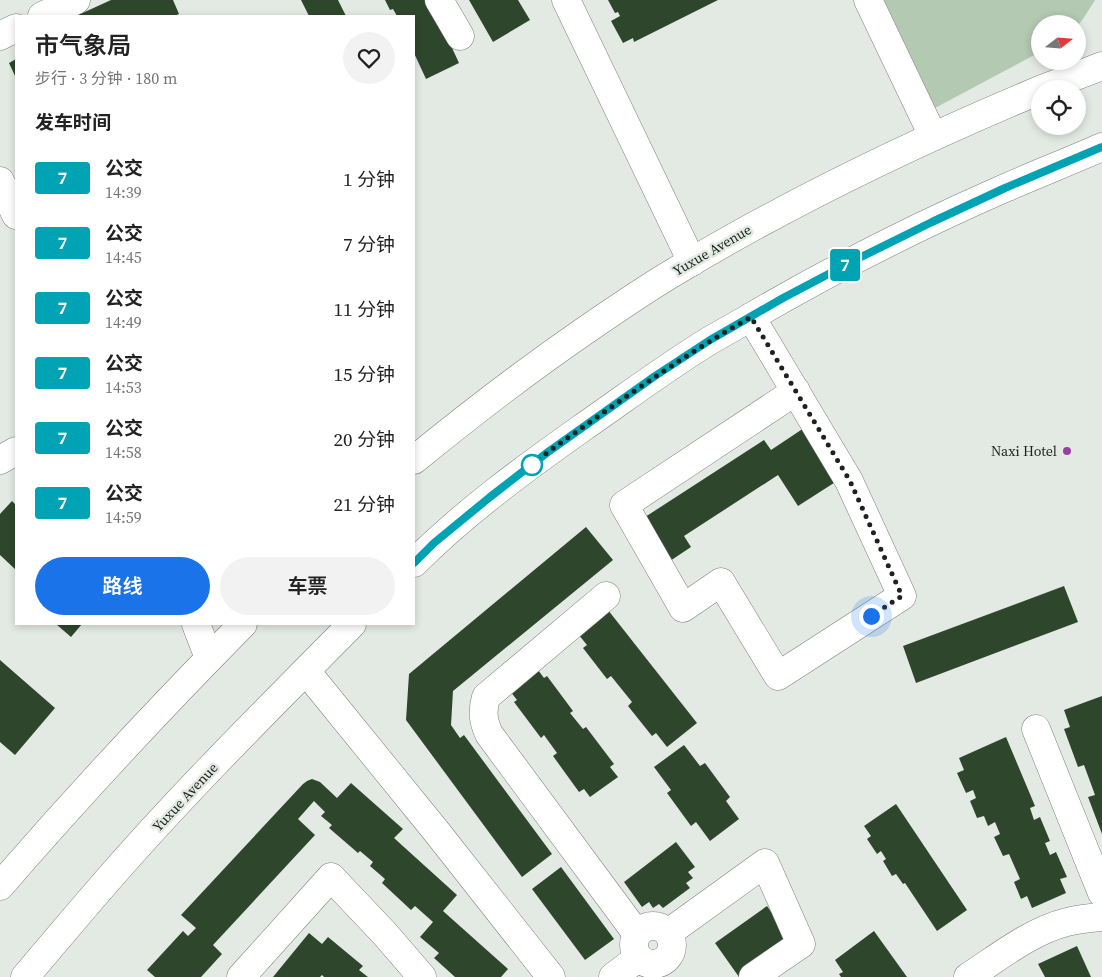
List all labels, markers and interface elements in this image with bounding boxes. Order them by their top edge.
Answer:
north arrow [1031,15,1086,70]
map controls [1031,15,1086,135]
text: 市气象局 [35,29,131,62]
button: heart [343,32,395,84]
text: 步行 · 3 分钟 · 180 m [35,67,177,89]
button: locate [1031,80,1086,135]
text: 发车时间 [35,109,111,135]
text: 公交 [105,155,143,181]
text: 7 [58,165,67,190]
text: 1 分钟 [343,166,395,192]
text: 14:39 [105,181,142,203]
street label: Yuxue Avenue [669,219,755,281]
text: 公交 [105,220,143,246]
text: 7 [58,230,67,255]
text: 7 分钟 [343,231,395,257]
text: 14:45 [105,246,142,268]
line badge: 7 [829,249,861,281]
text: 7 [840,252,850,277]
text: 公交 [105,285,143,311]
text: 7 [58,295,67,320]
text: 11 分钟 [334,296,395,322]
text: 14:49 [105,311,142,333]
text: 公交 [105,350,143,376]
text: 7 [58,360,67,385]
text: 15 分钟 [334,361,395,387]
text: 14:53 [105,376,142,398]
text: 公交 [105,415,143,441]
text: 7 [58,425,67,450]
text: 20 分钟 [334,426,395,452]
text: 14:58 [105,441,142,463]
place label: Naxi Hotel [991,441,1057,461]
marker: Naxi Hotel [1061,445,1073,457]
unlabelled marker [521,454,543,476]
text: 公交 [105,480,143,506]
text: 7 [58,490,67,515]
text: 21 分钟 [334,491,395,517]
text: 14:59 [105,506,142,528]
button: 路线 [35,557,210,615]
button: 车票 [220,557,395,615]
your location [859,604,884,629]
street label: Yuxue Avenue [148,758,222,836]

